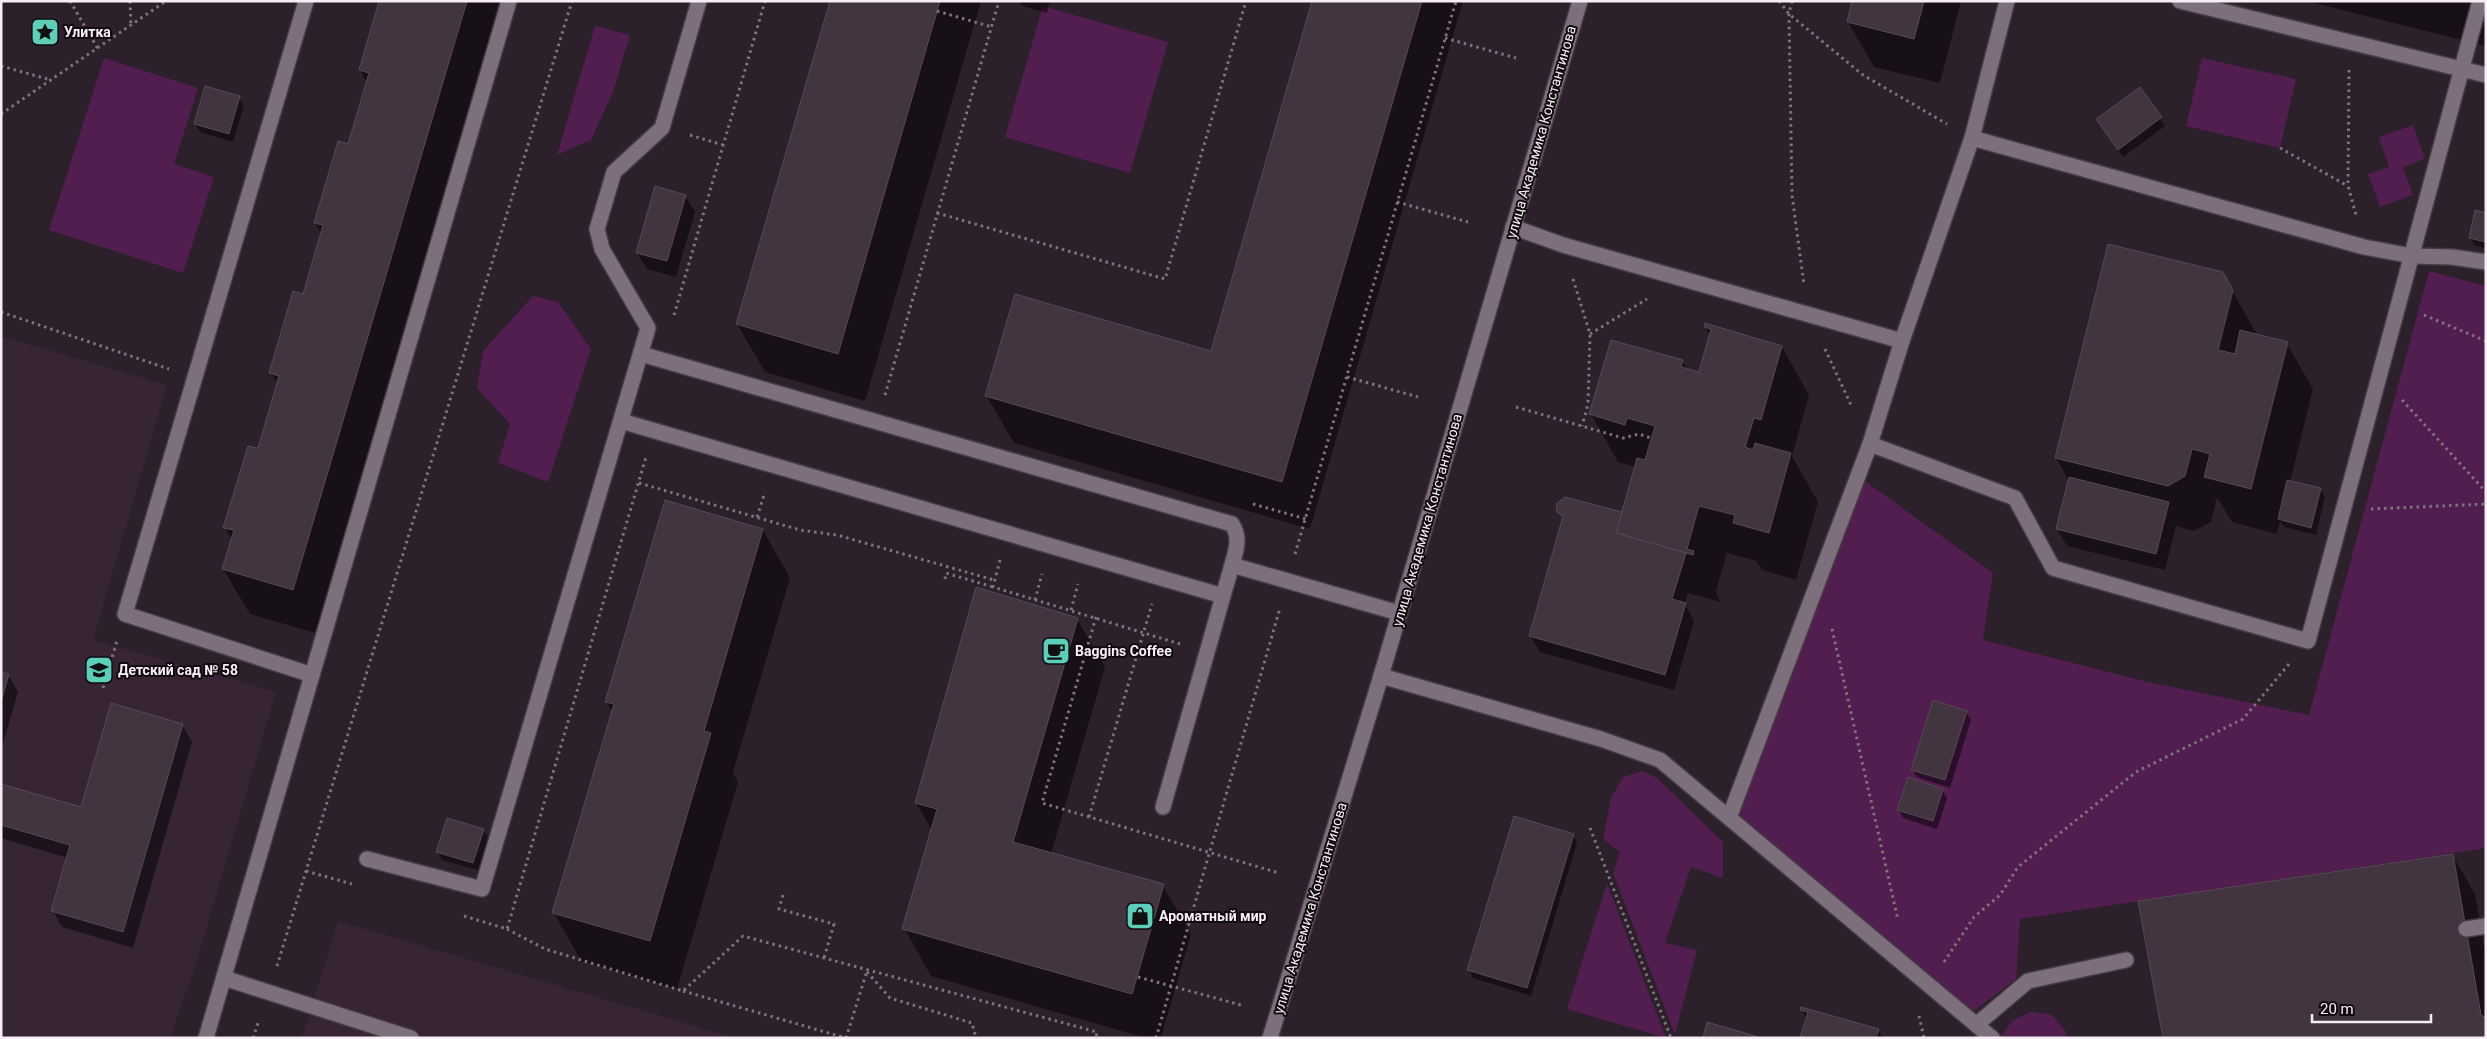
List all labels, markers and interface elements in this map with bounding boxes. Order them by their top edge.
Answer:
place icon: Улитка [30,17,60,47]
place label: Улитка [64,24,111,40]
street label: улица Академика Константинова [1503,24,1579,240]
street label: улица Академика Константинова [1389,412,1465,628]
cafe icon: Baggins Coffee [1041,636,1071,666]
place label: Baggins Coffee [1075,643,1172,659]
school or university icon: Детский сад № 58 [84,655,114,685]
place label: Детский сад № 58 [118,662,238,678]
street label: улица Академика Константинова [1270,800,1350,1016]
shop icon: Ароматный мир [1125,901,1155,931]
place label: Ароматный мир [1159,908,1267,924]
scale bar [2312,992,2431,1024]
text: 20 m [2320,1000,2354,1018]

